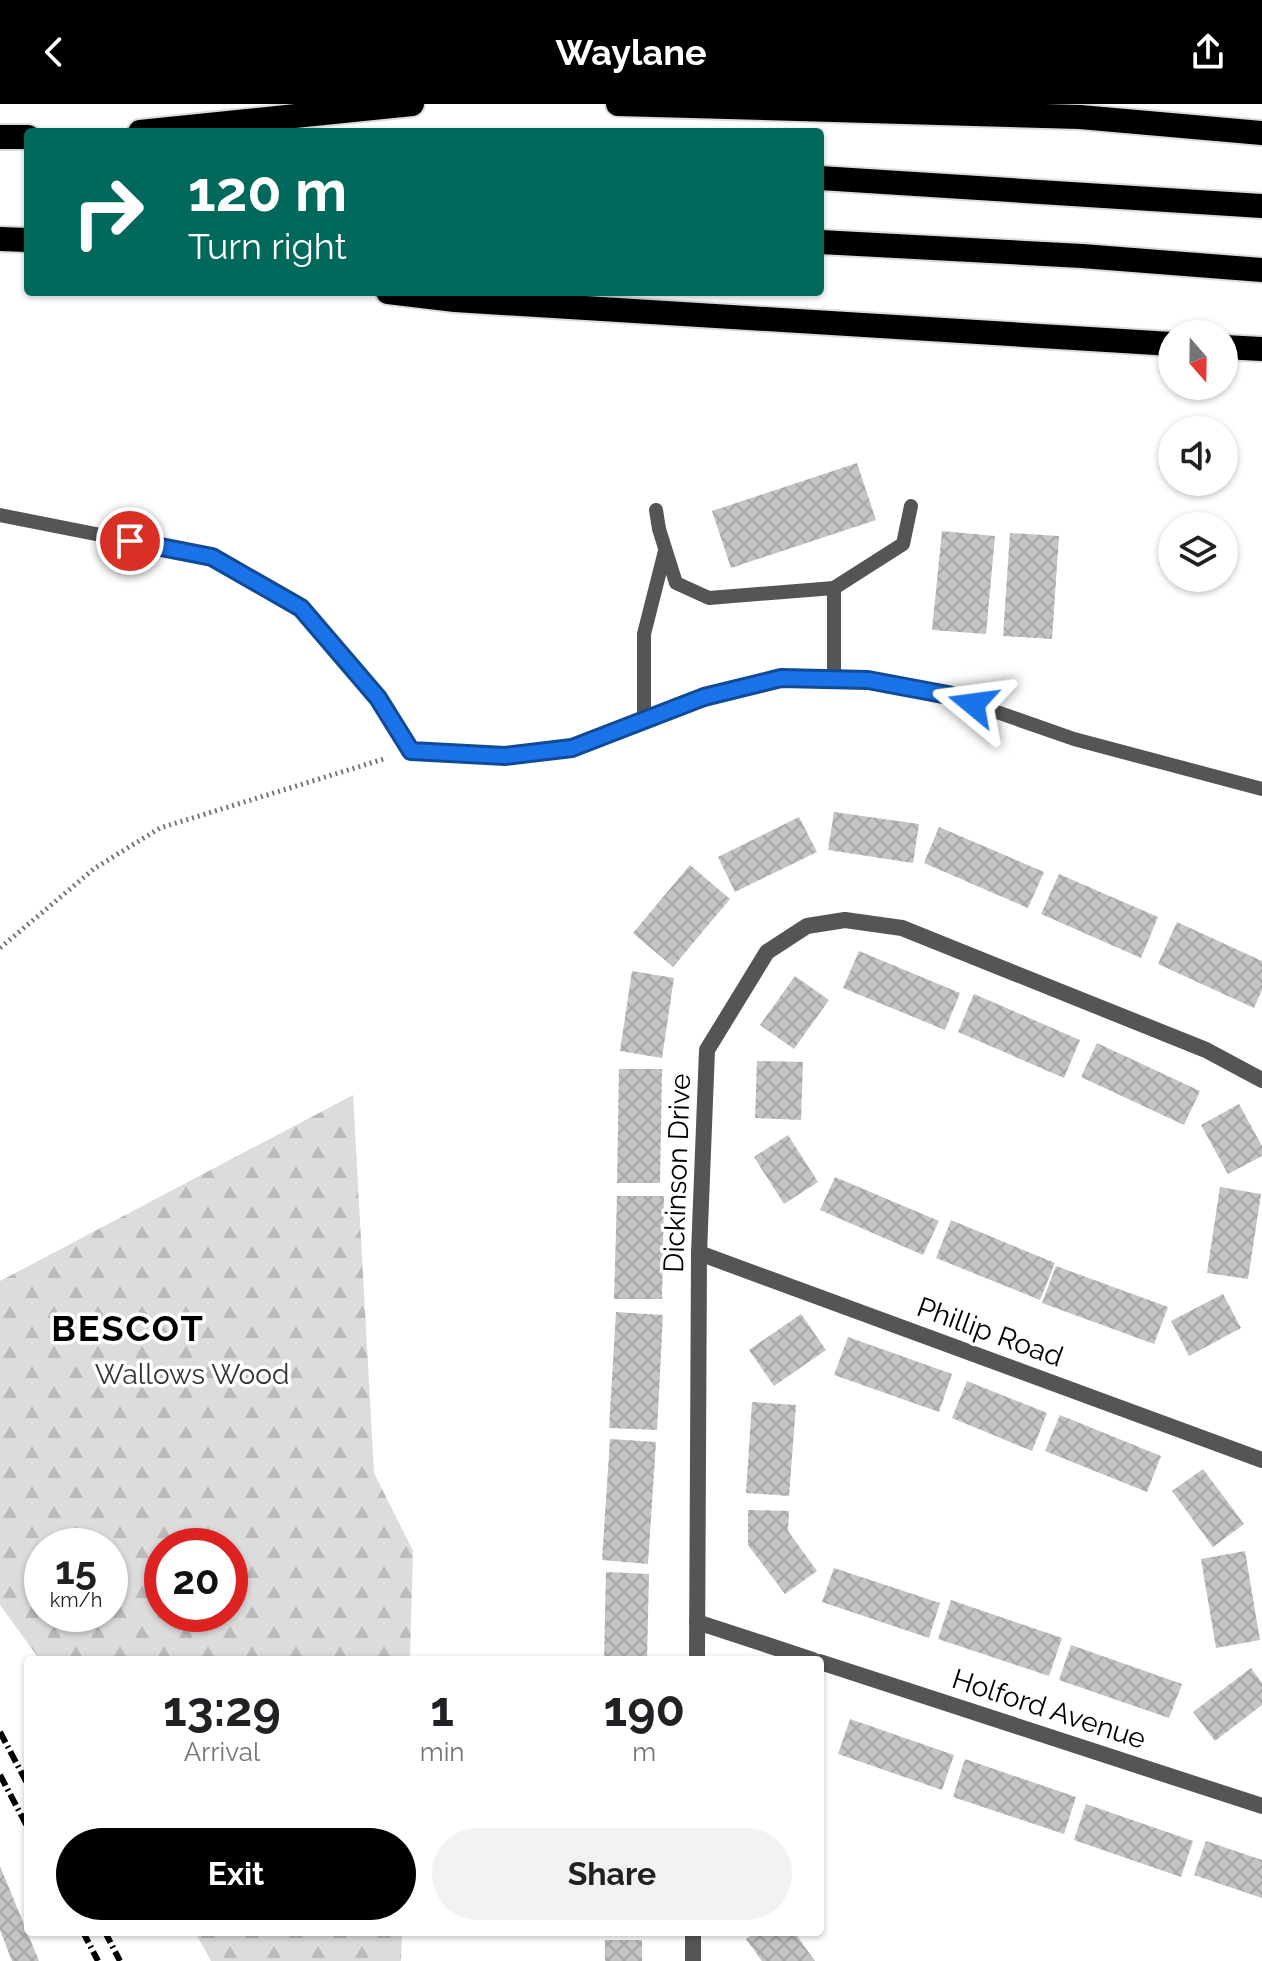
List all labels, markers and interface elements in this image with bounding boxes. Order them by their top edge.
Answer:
icon: back [32,30,76,74]
icon: share [1186,30,1230,74]
text: Waylane [556,31,706,73]
text: 120 m [188,158,347,224]
icon: right [56,160,160,264]
text: Turn right [188,225,347,267]
north arrow [1158,320,1238,400]
map controls [1158,320,1238,592]
button: sound [1158,416,1238,496]
pin [96,507,164,575]
button: layers [1158,512,1238,592]
icon: arrive [108,519,152,563]
position arrow [931,662,1015,746]
street label: Dickinson Drive [657,1073,697,1273]
street label: Phillip Road [913,1290,1067,1374]
district label: BESCOT [51,1307,205,1349]
park label: Wallows Wood [95,1358,289,1391]
speed limit sign: 20 [144,1528,248,1632]
text: 15 [55,1546,97,1593]
text: km/h [50,1588,102,1612]
street label: Holford Avenue [948,1662,1150,1756]
text: 13:29 [163,1681,281,1737]
text: 1 [430,1681,454,1737]
text: 190 [603,1681,685,1737]
text: Arrival [184,1737,260,1767]
text: min [420,1737,464,1767]
text: m [632,1737,656,1767]
button: Exit [56,1828,416,1920]
button: Share [432,1828,792,1920]

